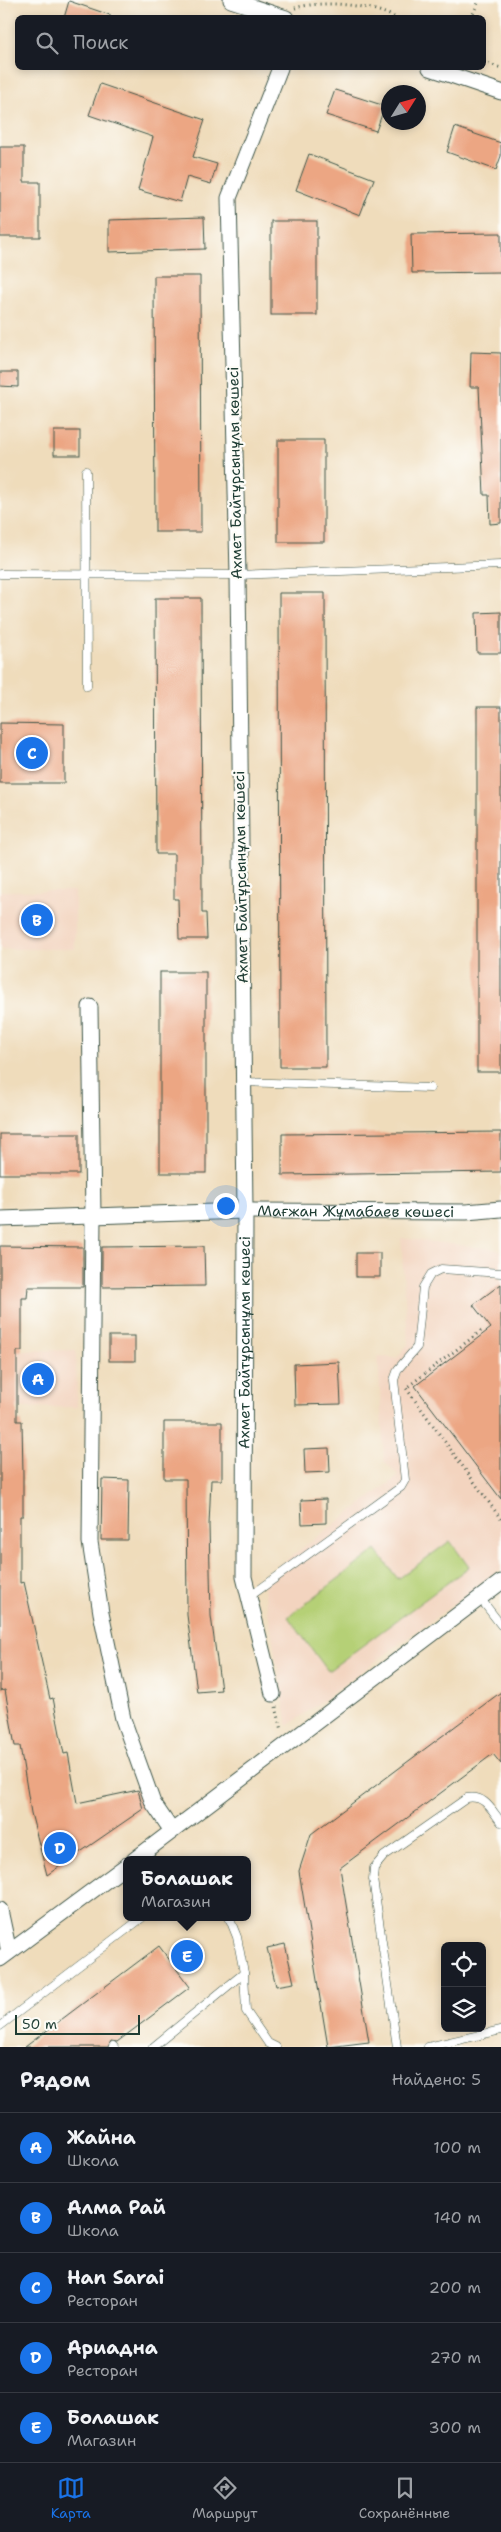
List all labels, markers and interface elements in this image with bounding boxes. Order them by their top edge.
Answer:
search box [15,15,486,70]
icon: search [33,29,61,57]
text: Поиск [73,30,128,55]
north arrow [381,85,426,130]
street label: Ахмет Байтұрсынұлы көшесі [223,366,247,580]
pin: C [16,734,48,772]
street label: Ахмет Байтұрсынұлы көшесі [229,770,253,984]
pin: B [21,901,53,939]
your location [213,1193,239,1219]
street label: Мағжан Жұмабаев көшесі [257,1201,454,1222]
street label: Ахмет Байтұрсынұлы көшесі [234,1236,255,1449]
pin: A [22,1360,54,1398]
pin: D [44,1829,76,1867]
popup [123,1856,251,1921]
text: Болашак [141,1866,233,1891]
text: Магазин [141,1891,211,1912]
pin: E [171,1937,203,1975]
map controls [441,1942,486,2032]
button: locate [441,1942,486,1987]
button: layers [441,1987,486,2032]
scale bar [15,2012,140,2035]
text: 50 m [22,2015,57,2033]
text: Рядом [20,2066,90,2094]
text: Найдено: 5 [392,2069,481,2090]
text: Жайна [67,2125,136,2150]
text: A [30,2137,42,2158]
text: 100 m [433,2137,481,2158]
text: Школа [67,2150,119,2171]
text: Алма Рай [67,2195,166,2220]
text: B [31,2207,41,2228]
text: 140 m [434,2207,481,2228]
text: Школа [67,2220,119,2241]
text: Han Sarai [67,2265,164,2290]
text: C [31,2277,41,2298]
text: 200 m [429,2277,481,2298]
text: Ресторан [67,2290,138,2311]
text: Ариадна [67,2335,158,2360]
text: D [30,2347,42,2368]
text: 270 m [430,2347,481,2368]
text: Ресторан [67,2360,138,2381]
text: Болашак [67,2405,159,2430]
text: E [31,2417,41,2438]
text: 300 m [429,2417,481,2438]
text: Магазин [67,2430,136,2451]
tab: Карта [51,2474,91,2522]
tab: Маршрут [192,2474,257,2522]
tab: Сохранённые [359,2474,450,2522]

